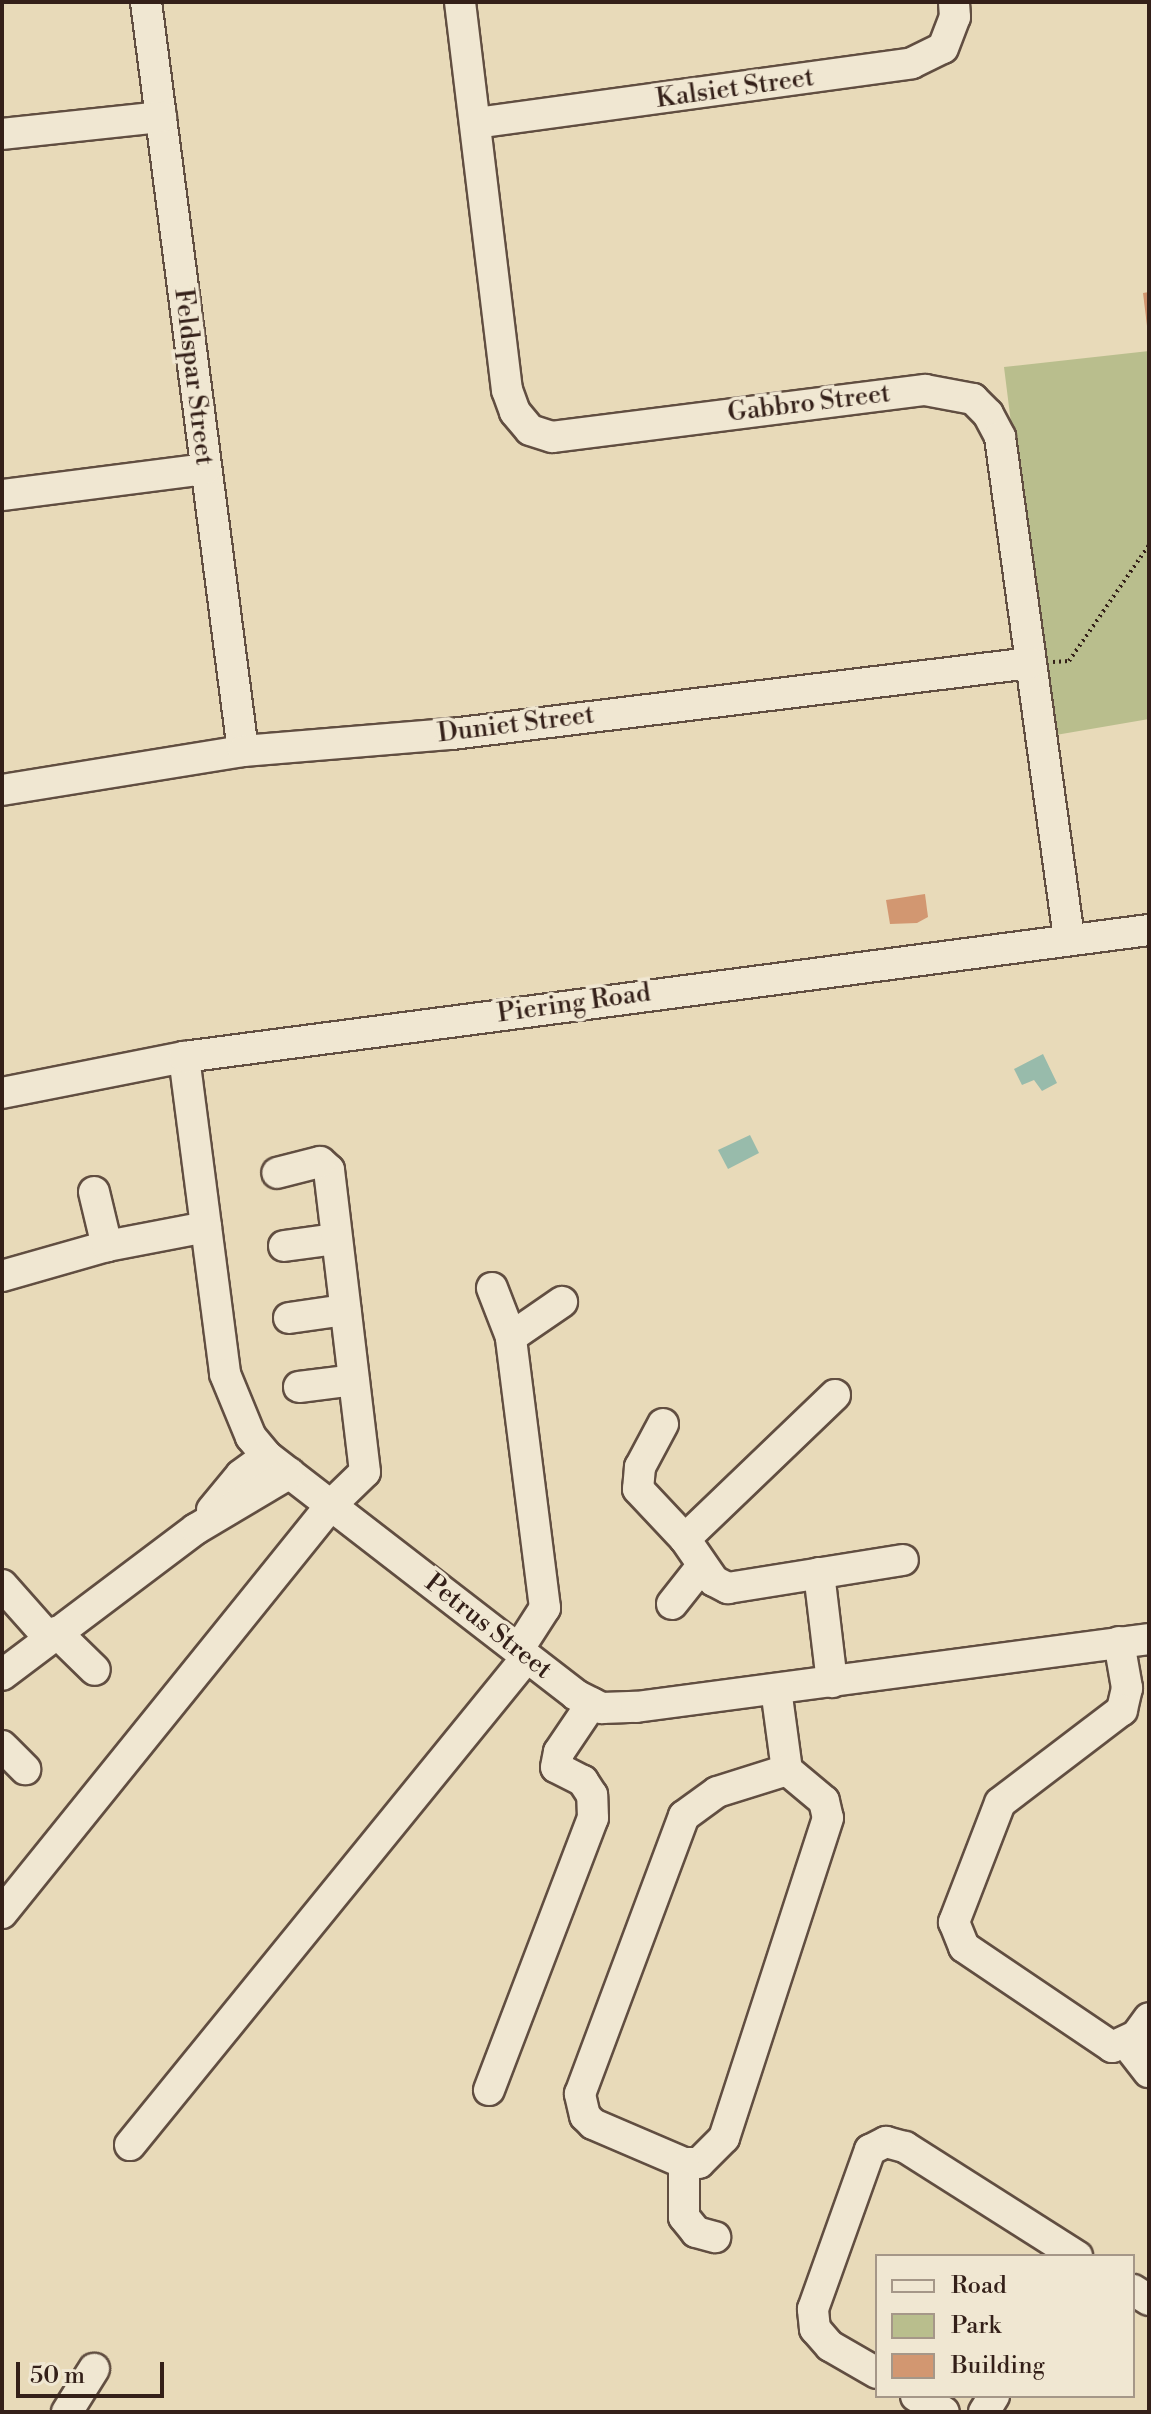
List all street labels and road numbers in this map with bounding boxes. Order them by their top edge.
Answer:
street label: Kalsiet Street [654,62,816,116]
street label: Feldspar Street [167,287,219,467]
street label: Gabbro Street [726,379,892,429]
street label: Duniet Street [436,700,596,750]
street label: Piering Road [495,978,653,1030]
street label: Petrus Street [418,1568,558,1686]

